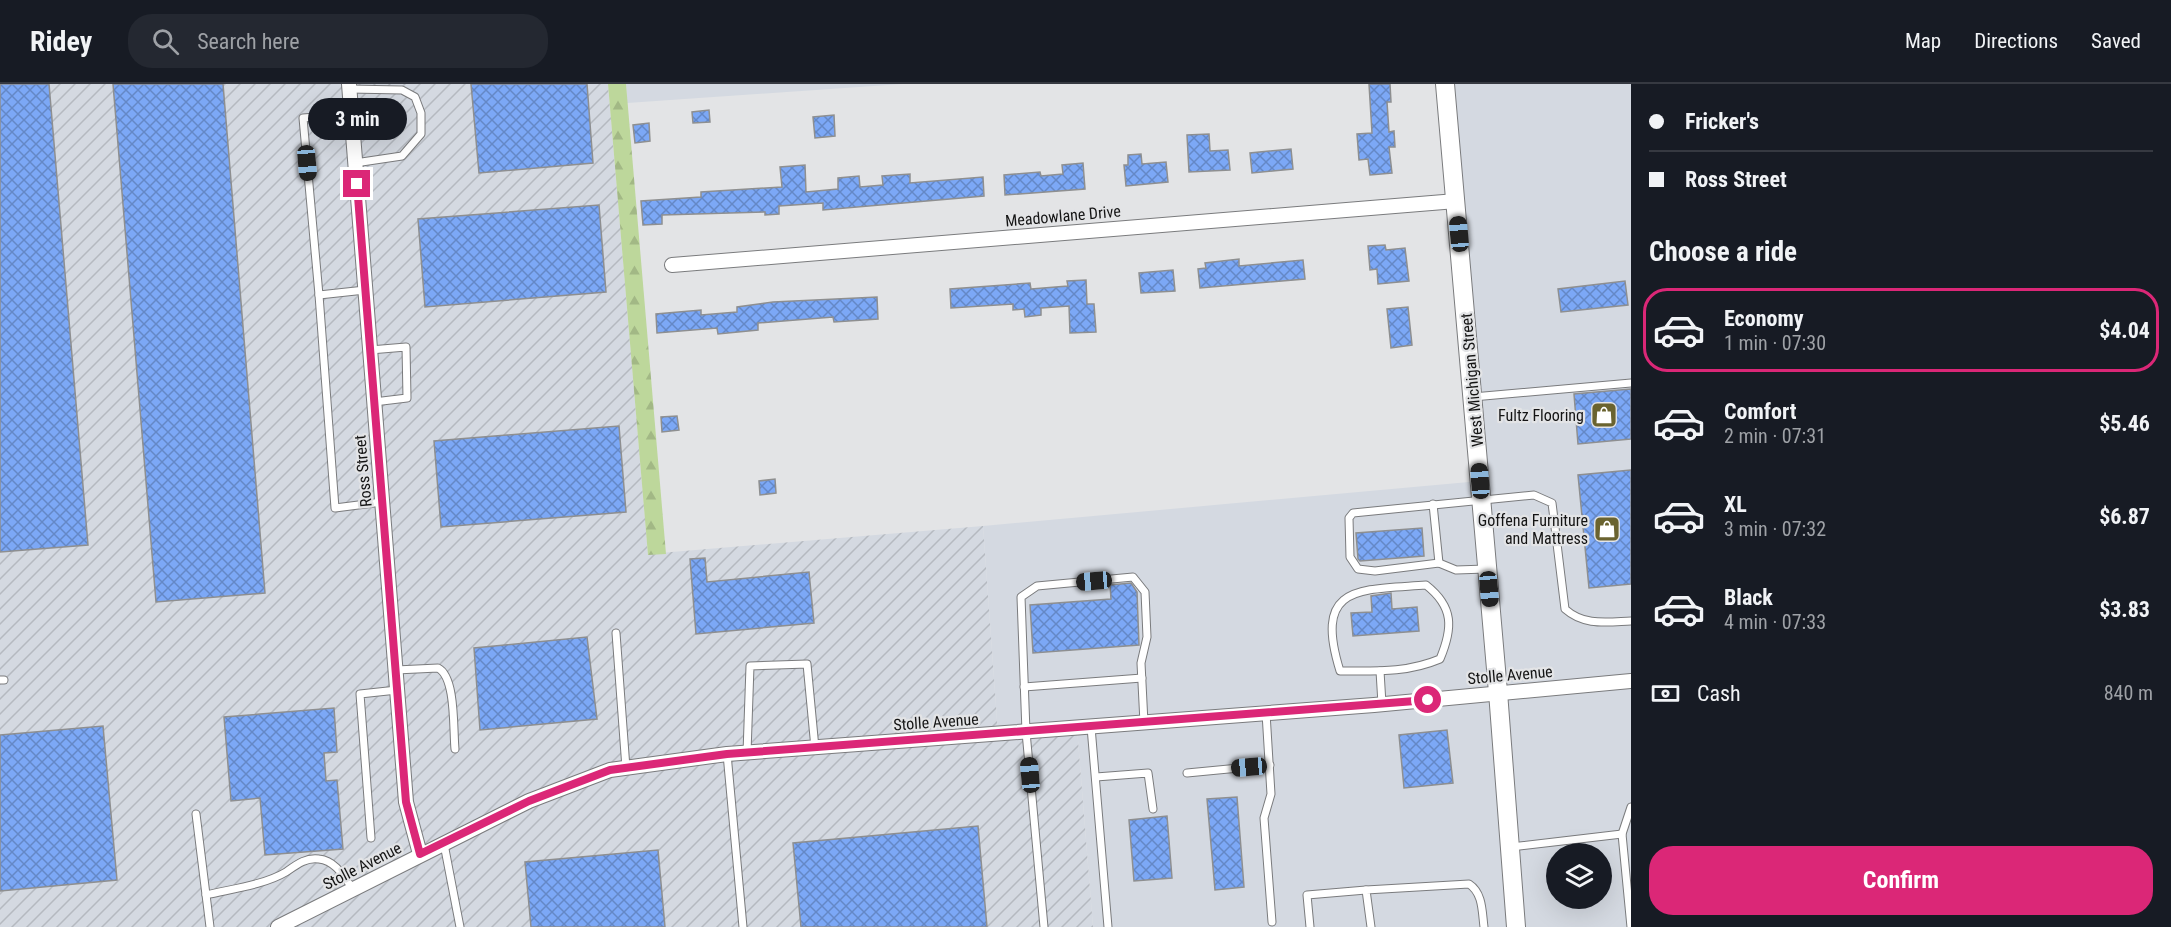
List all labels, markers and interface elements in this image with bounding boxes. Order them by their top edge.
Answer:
search box [128,14,548,68]
text: Ridey [30,25,92,58]
icon: search [149,25,182,58]
text: Search here [197,29,299,54]
text: Map [1905,29,1941,53]
text: Directions [1974,29,2058,53]
text: Saved [2091,29,2141,53]
callout: 3 min [308,97,406,139]
text: 3 min [335,107,380,131]
text: Fricker's [1685,109,1759,134]
car [296,144,318,182]
text: Ross Street [1685,167,1787,192]
route end [343,170,370,197]
street label: Meadowlane Drive [1004,201,1122,231]
car [1448,215,1470,253]
text: Choose a ride [1649,236,1797,268]
icon: car [1652,303,1706,357]
text: Economy [1724,306,1804,331]
street label: West Michigan Street [1457,312,1487,448]
text: $4.04 [2099,318,2150,343]
text: 1 min · 07:30 [1724,331,1826,355]
icon: car [1652,396,1706,450]
text: Comfort [1724,399,1797,424]
shop icon: Fultz Flooring [1589,400,1619,430]
place label: Fultz Flooring [1498,406,1584,425]
text: $5.46 [2099,411,2150,436]
text: 2 min · 07:31 [1724,424,1826,448]
street label: Ross Street [350,434,376,508]
car [1470,462,1490,500]
icon: car [1652,489,1706,543]
text: XL [1724,492,1747,517]
text: $6.87 [2099,504,2150,529]
place label: Goffena Furniture and Mattress [1478,511,1588,548]
shop icon: Goffena Furniture and Mattress [1592,514,1622,544]
text: 3 min · 07:32 [1724,517,1826,541]
car [1075,570,1113,592]
car [1478,570,1500,608]
icon: car [1652,582,1706,636]
text: Black [1724,585,1773,610]
text: $3.83 [2099,597,2150,622]
text: 4 min · 07:33 [1724,610,1826,634]
street label: Stolle Avenue [1467,662,1553,688]
icon: cash [1649,677,1682,710]
text: Cash [1697,681,1741,706]
text: 840 m [2104,681,2153,705]
route start [1414,686,1441,713]
street label: Stolle Avenue [893,710,979,734]
car [1019,756,1041,794]
car [1230,756,1268,778]
street label: Stolle Avenue [320,838,404,894]
map controls [1546,843,1612,909]
button: layers [1546,843,1612,909]
button: Confirm [1649,846,2153,915]

